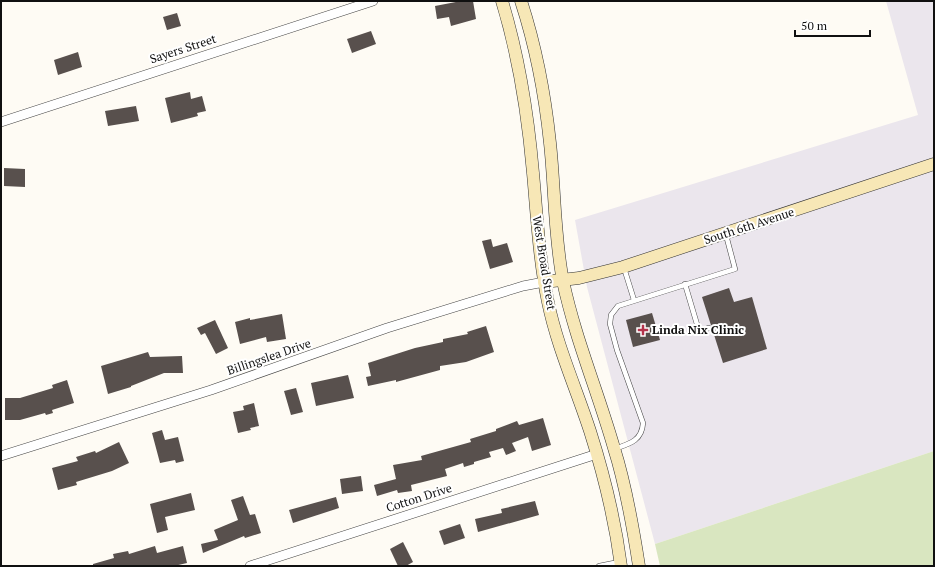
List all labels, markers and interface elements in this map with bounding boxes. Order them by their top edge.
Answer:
scale bar [795,12,870,38]
text: 50 m [801,18,828,33]
street label: Sayers Street [148,31,219,66]
street label: South 6th Avenue [702,204,796,247]
street label: West Broad Street [530,215,559,312]
place label: Linda Nix Clinic [652,322,744,337]
marker: Linda Nix Clinic [637,324,649,336]
street label: Billingslea Drive [225,335,313,378]
street label: Cotton Drive [384,480,454,515]

